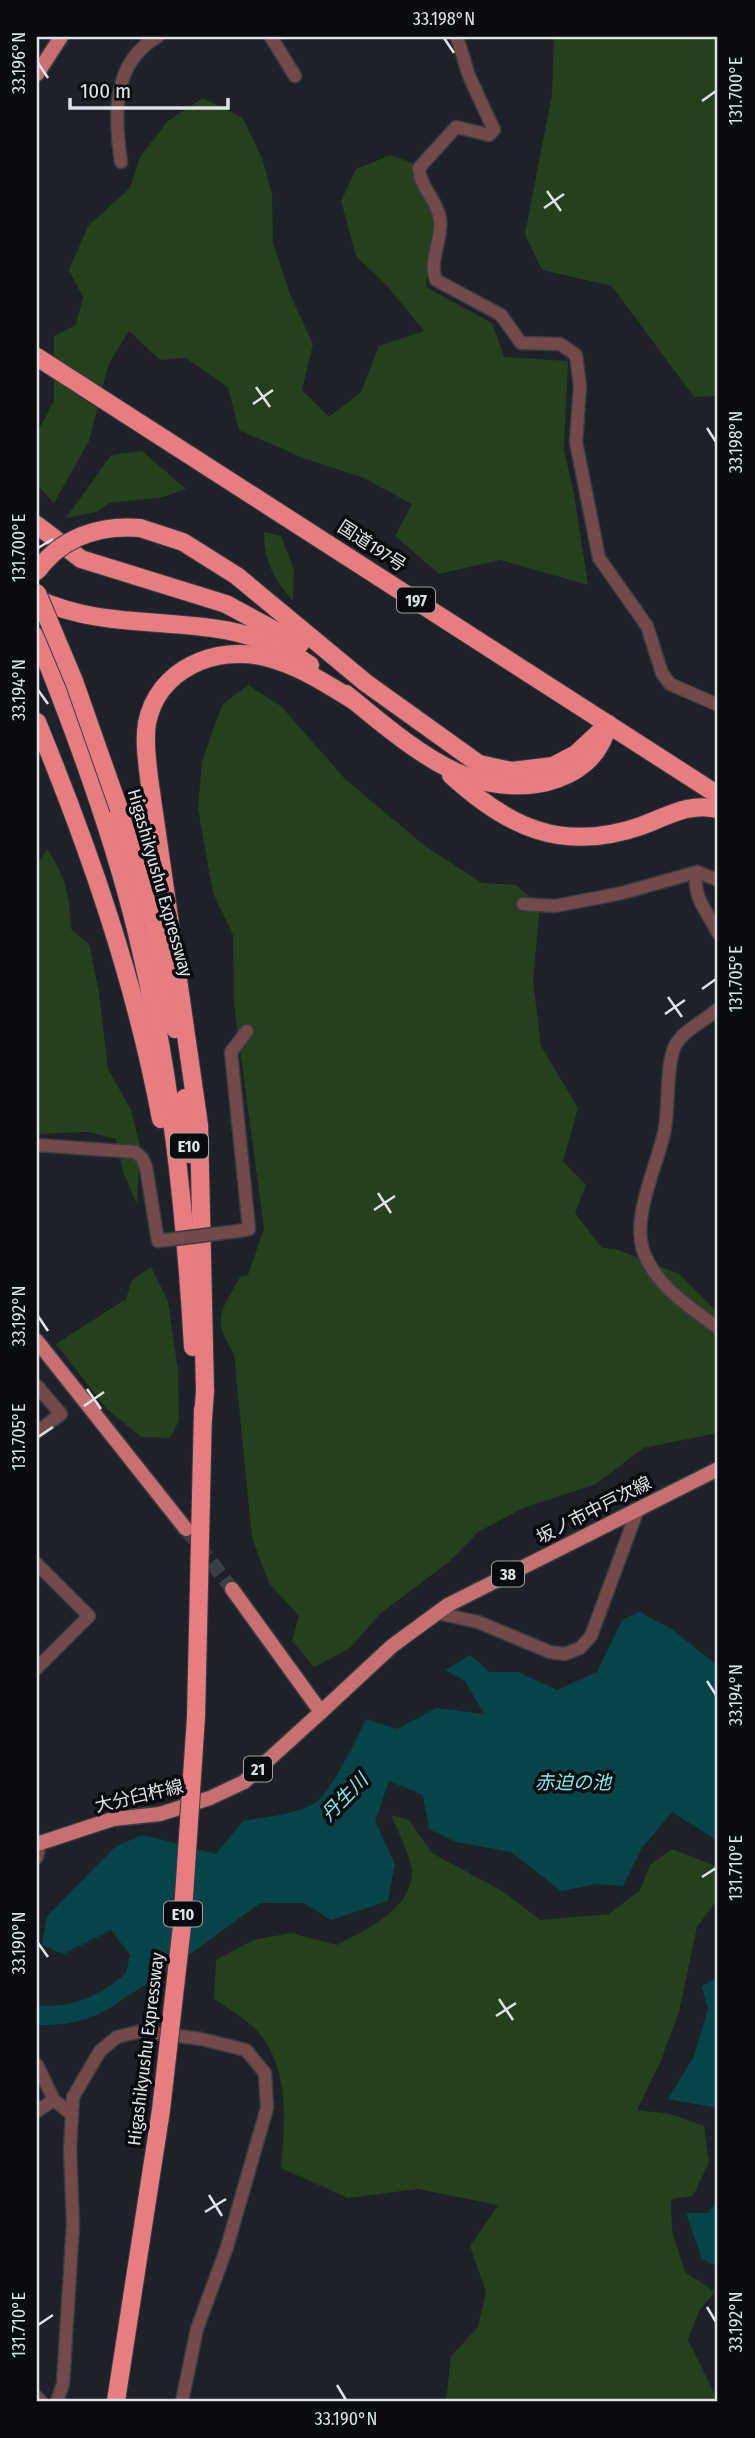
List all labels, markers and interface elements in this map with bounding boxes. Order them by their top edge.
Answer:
text: 33.198°N [413,8,475,30]
text: 33.196°N [8,32,30,94]
text: 131.700°E [725,57,747,125]
scale bar [70,66,228,110]
text: 100 m [80,78,131,104]
text: 33.198°N [725,411,747,473]
text: 131.700°E [8,514,30,582]
street label: 国道197号 [334,516,410,576]
road number: 197 [397,587,435,612]
text: 33.194°N [8,659,30,721]
street label: Higashikyushu Expressway [123,787,197,979]
text: 131.705°E [725,946,747,1012]
road number: E10 [170,1134,208,1158]
text: 33.192°N [8,1285,30,1347]
text: 131.705°E [8,1404,30,1470]
street label: 坂ノ市中戸次線 [533,1472,655,1548]
road number: 38 [492,1562,524,1586]
text: 33.194°N [725,1664,747,1726]
road number: 21 [244,1756,272,1782]
water label: 丹生川 [316,1767,374,1826]
water label: 赤迫の池 [535,1771,613,1794]
street label: 大分臼杵線 [93,1775,185,1817]
text: 131.710°E [725,1835,747,1901]
road number: E10 [164,1902,202,1926]
text: 33.190°N [8,1912,30,1974]
street label: Higashikyushu Expressway [123,1951,169,2147]
text: 33.192°N [725,2291,747,2353]
text: 131.710°E [8,2292,30,2358]
text: 33.190°N [315,2408,377,2430]

